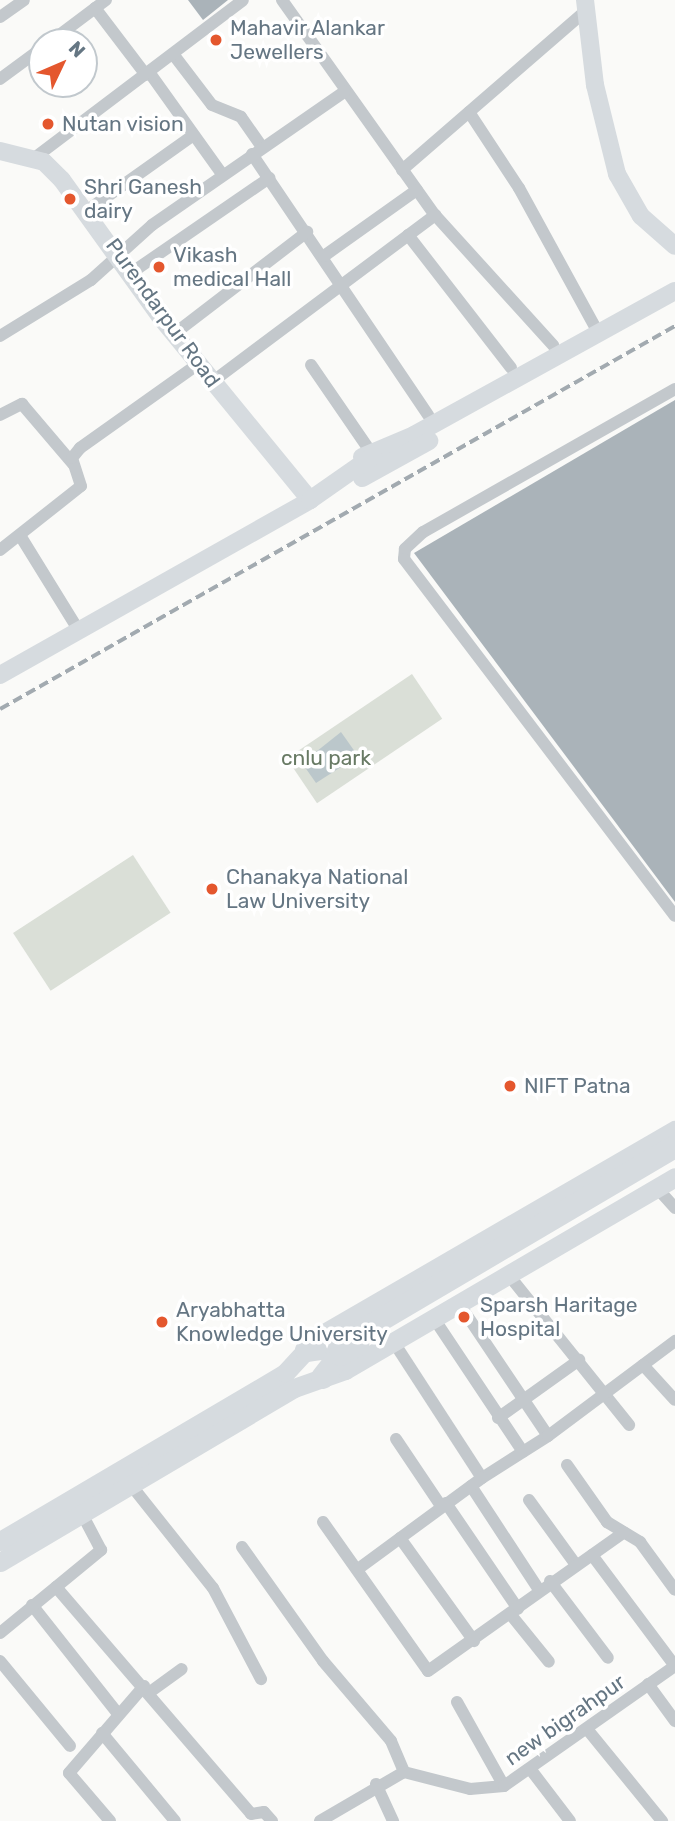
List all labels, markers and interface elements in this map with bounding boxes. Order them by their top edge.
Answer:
place label: Mahavir Alankar Jewellers [230,15,386,65]
north arrow [28,28,98,98]
marker: Mahavir Alankar Jewellers [208,32,224,48]
text: N [64,37,90,62]
place label: Nutan vision [62,111,184,137]
marker: Nutan vision [40,116,56,132]
place label: Shri Ganesh dairy [84,174,202,224]
marker: Shri Ganesh dairy [62,191,78,207]
street label: Purendarpur Road [100,233,226,393]
place label: Vikash medical Hall [173,242,291,292]
marker: Vikash medical Hall [151,259,167,275]
park label: cnlu park [281,745,371,771]
place label: Chanakya National Law University [226,864,408,914]
marker: Chanakya National Law University [204,881,220,897]
place label: NIFT Patna [524,1073,631,1099]
marker: NIFT Patna [502,1078,518,1094]
place label: Sparsh Haritage Hospital [480,1292,638,1342]
place label: Aryabhatta Knowledge University [176,1297,388,1347]
marker: Sparsh Haritage Hospital [454,1307,474,1327]
marker: Aryabhatta Knowledge University [154,1314,170,1330]
street label: new bigrahpur [500,1669,630,1771]

